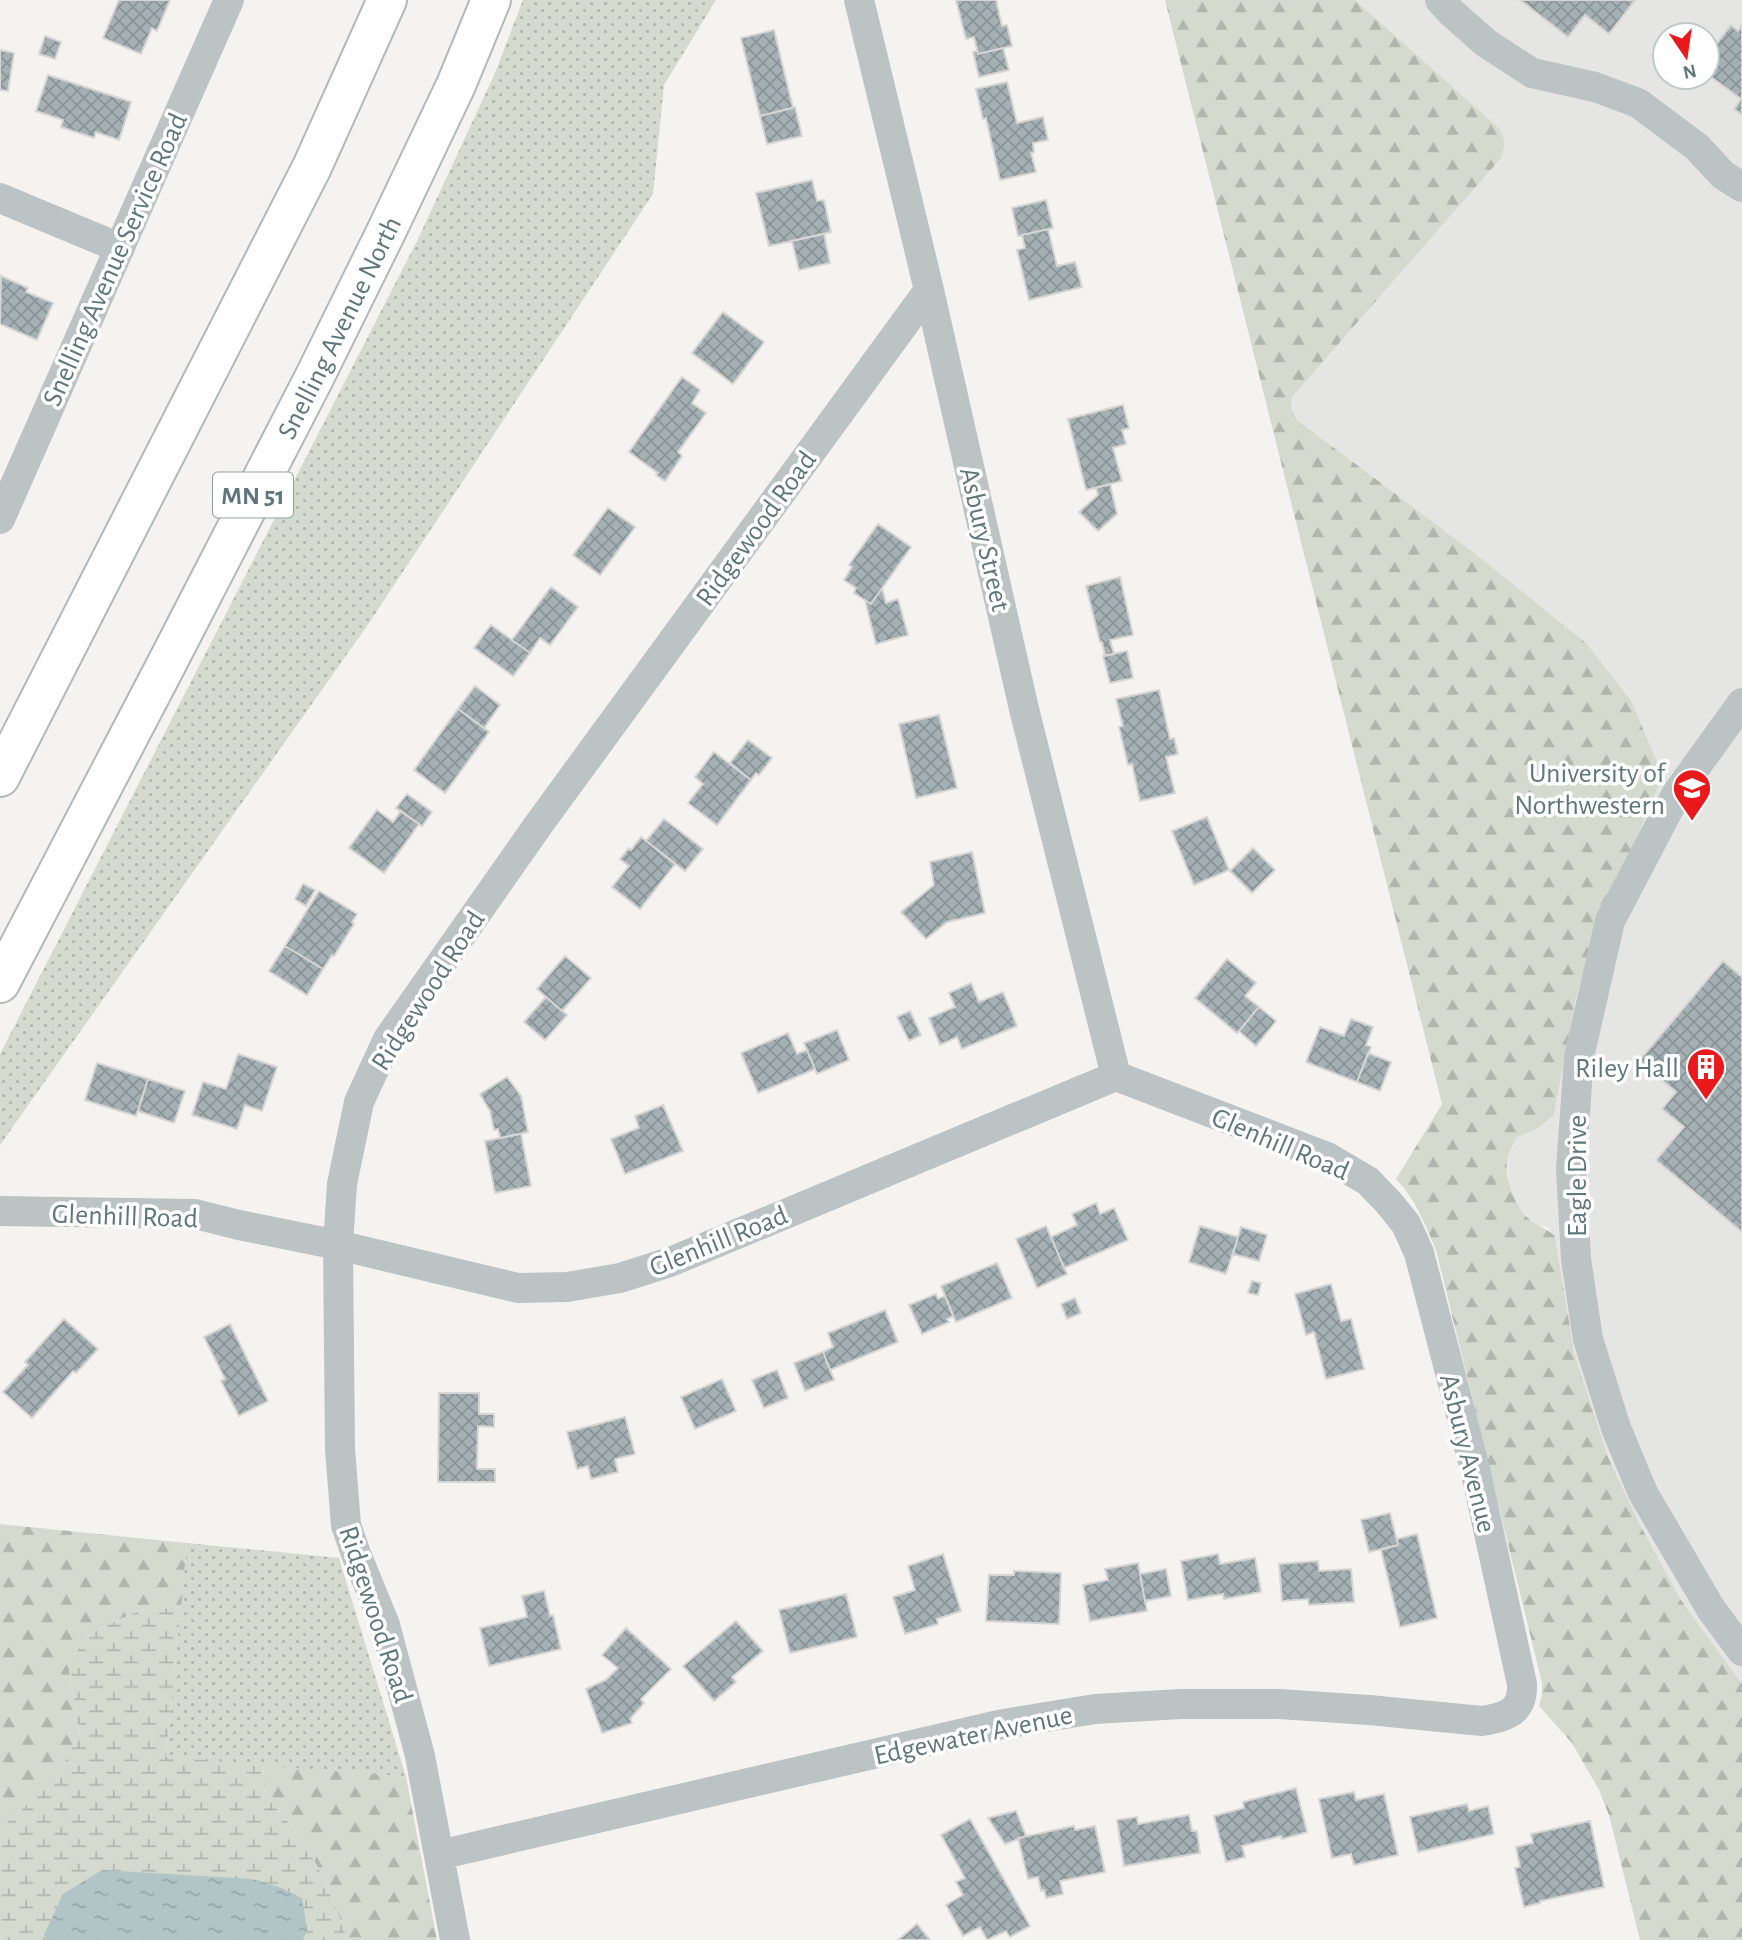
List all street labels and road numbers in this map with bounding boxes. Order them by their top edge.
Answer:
street label: Snelling Avenue Service Road [38,109,193,410]
street label: Snelling Avenue North [273,213,407,444]
street label: Ridgewood Road [691,446,822,612]
street label: Asbury Street [954,465,1014,614]
road number: MN 51 [213,472,293,517]
street label: Ridgewood Road [367,906,491,1076]
street label: Glenhill Road [1207,1103,1353,1186]
street label: Eagle Drive [1564,1115,1592,1237]
street label: Glenhill Road [51,1200,199,1234]
street label: Glenhill Road [646,1201,792,1282]
street label: Asbury Avenue [1434,1371,1500,1536]
street label: Ridgewood Road [333,1523,417,1707]
street label: Edgewater Avenue [872,1701,1075,1771]

